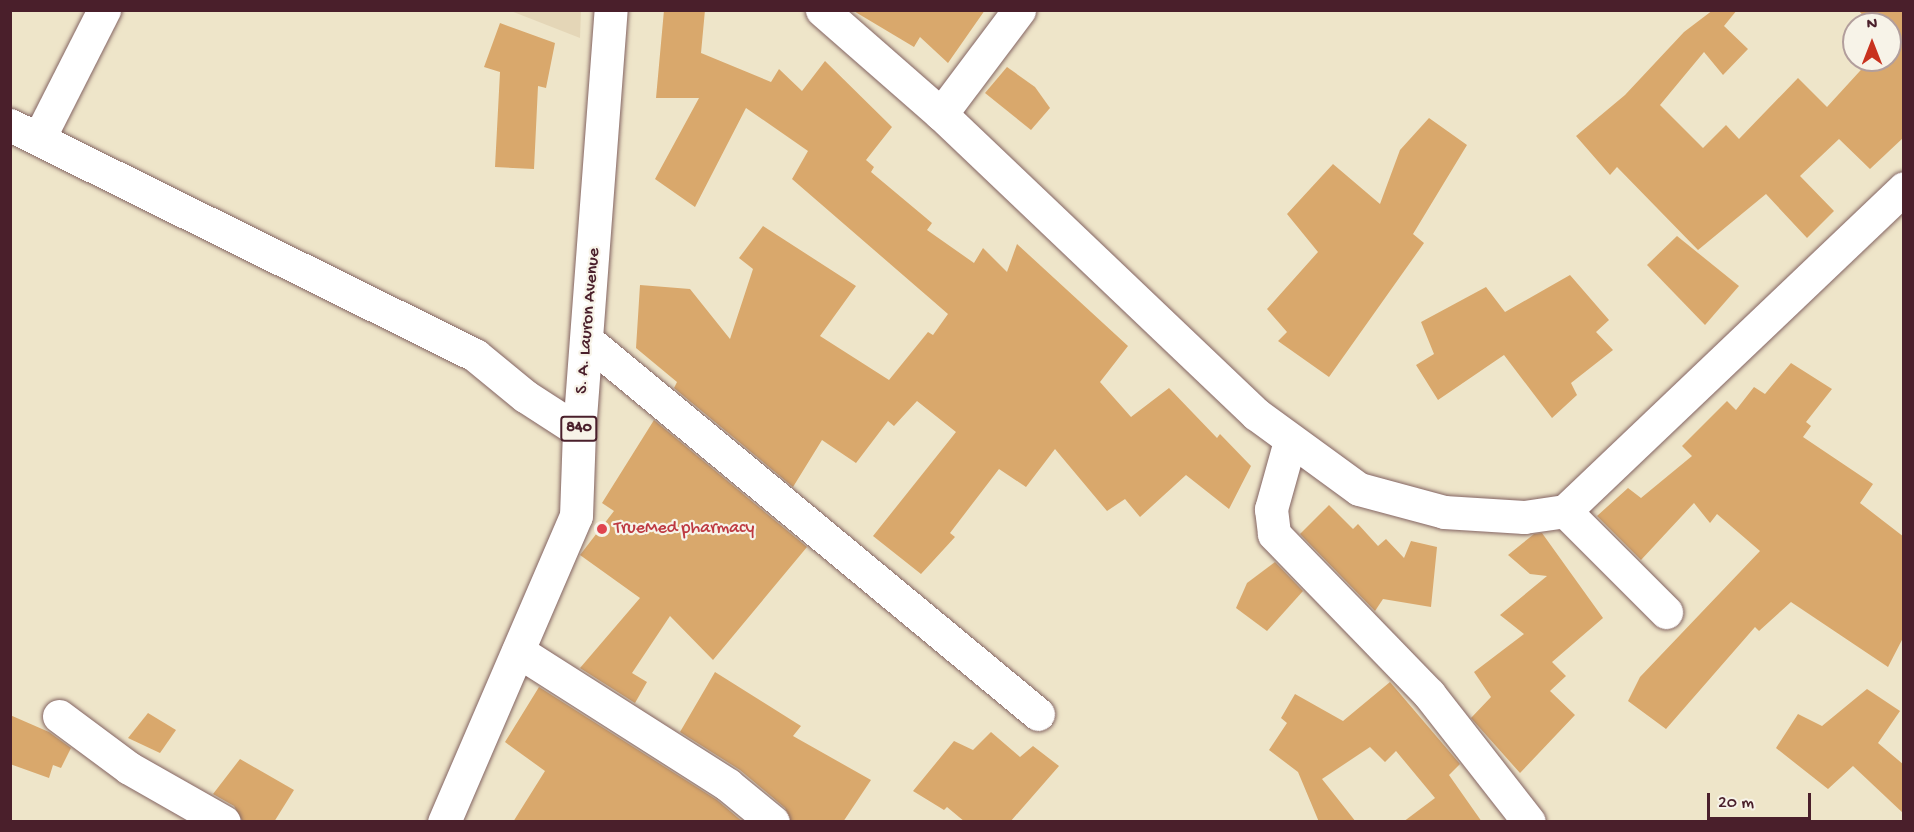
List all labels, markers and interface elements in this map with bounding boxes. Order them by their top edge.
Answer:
north arrow [1842,12,1902,72]
text: N [1867,16,1877,35]
street label: S. A. Lauron Avenue [572,247,606,395]
road number: 840 [560,416,598,442]
place label: TrueMed pharmacy [614,518,754,540]
marker: TrueMed pharmacy [595,522,609,536]
scale bar [1710,781,1814,819]
text: 20 m [1718,793,1754,814]

